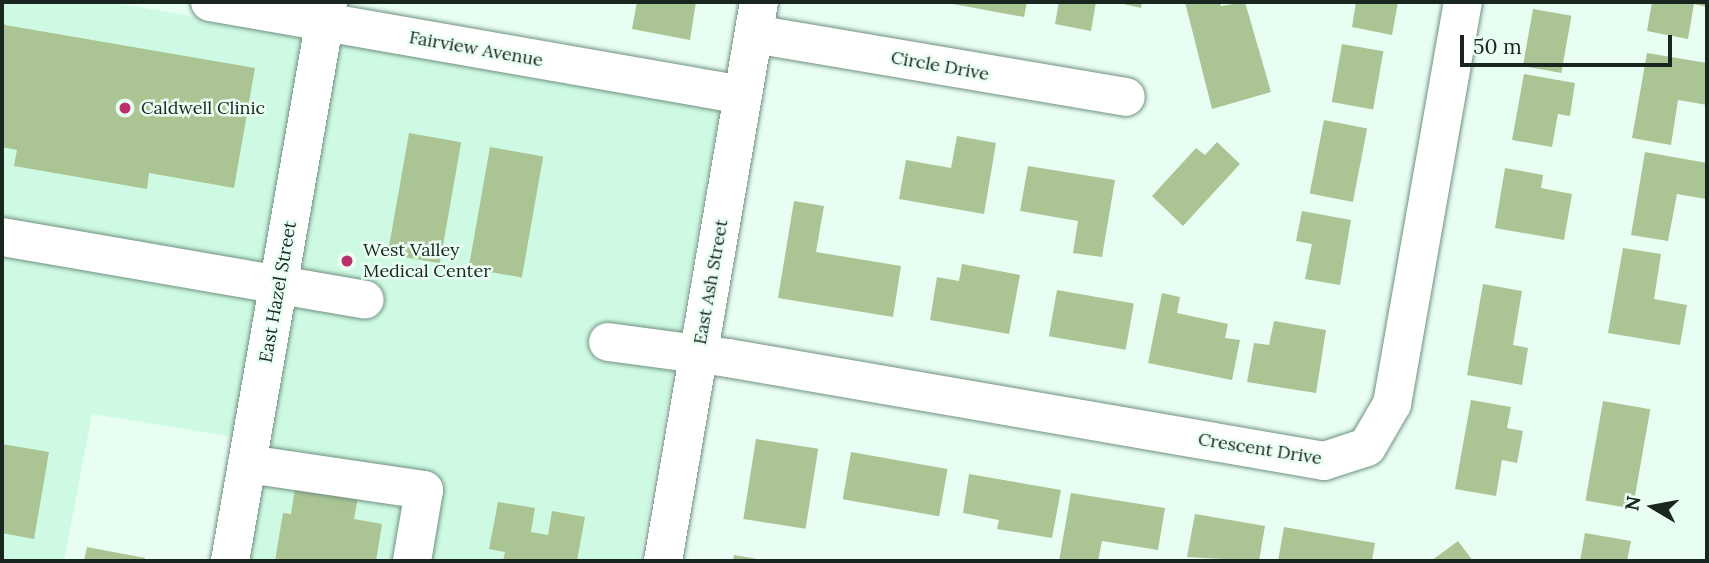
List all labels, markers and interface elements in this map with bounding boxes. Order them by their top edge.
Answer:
scale bar [1464,21,1676,65]
street label: Fairview Avenue [407,27,545,71]
text: 50 m [1473,33,1522,60]
street label: Circle Drive [889,47,991,85]
place label: Caldwell Clinic [141,97,265,119]
marker: Caldwell Clinic [115,98,135,118]
street label: East Ash Street [689,218,733,346]
street label: East Hazel Street [255,220,301,364]
place label: West Valley Medical Center [363,240,491,282]
marker: West Valley Medical Center [337,251,357,271]
street label: Crescent Drive [1197,429,1323,469]
north arrow [1618,472,1688,542]
text: N [1619,494,1645,513]

